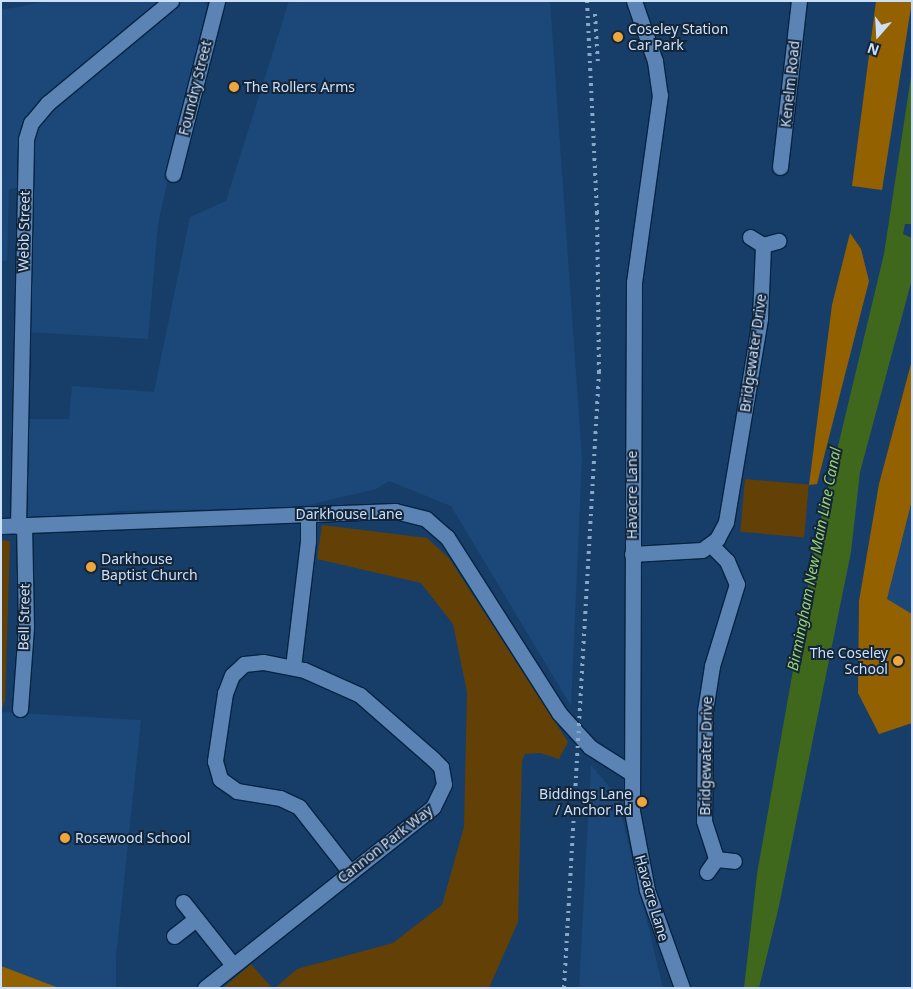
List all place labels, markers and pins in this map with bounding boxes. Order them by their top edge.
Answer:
place label: Coseley Station Car Park [628,21,728,54]
marker: Coseley Station Car Park [612,31,624,43]
place label: The Rollers Arms [244,79,355,95]
marker: The Rollers Arms [228,81,240,93]
place label: Darkhouse Baptist Church [101,551,198,584]
marker: Darkhouse Baptist Church [85,561,97,573]
place label: The Coseley School [810,645,888,678]
marker: The Coseley School [892,655,904,667]
place label: Biddings Lane / Anchor Rd [539,786,632,819]
marker: Biddings Lane / Anchor Rd [636,796,648,808]
place label: Rosewood School [75,830,190,846]
marker: Rosewood School [59,832,71,844]

